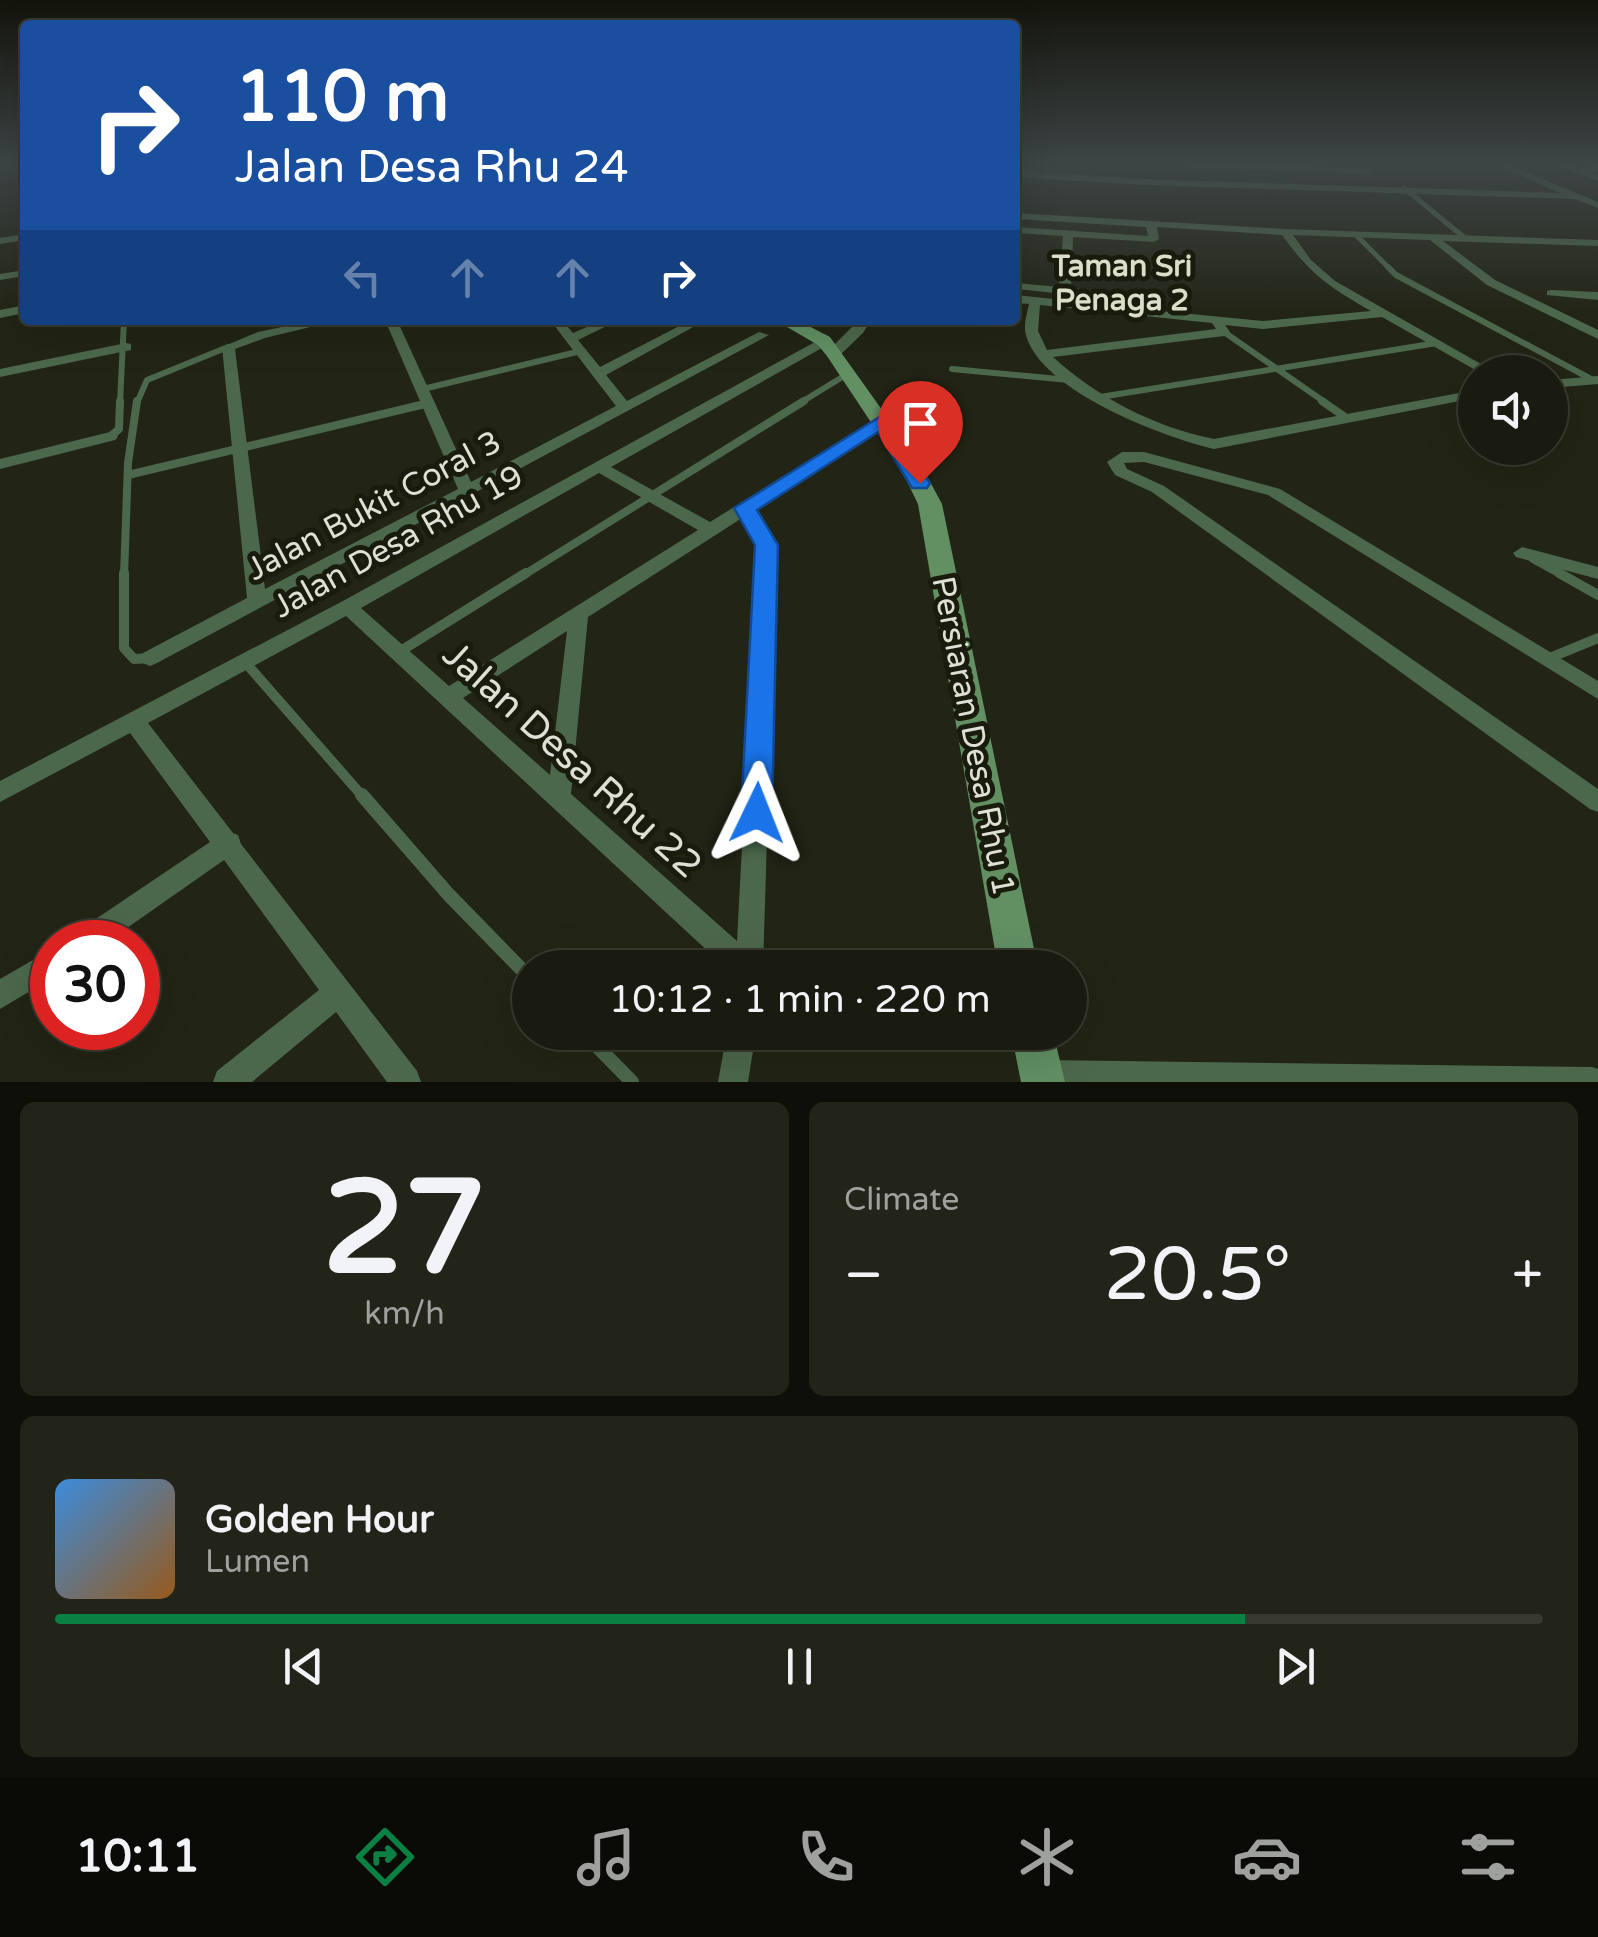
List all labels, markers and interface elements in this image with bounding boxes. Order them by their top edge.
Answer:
text: 110 m [235,56,449,140]
icon: right [70,60,200,190]
text: Jalan Desa Rhu 24 [235,141,629,195]
district label: Taman Sri Penaga 2 [1051,248,1192,319]
icon: left [335,250,390,305]
icon: ahead [440,250,495,305]
icon: ahead [545,250,600,305]
icon: right [650,250,705,305]
map controls [1458,355,1568,465]
button: sound [1458,355,1568,465]
pin [878,381,963,484]
icon: arrive [893,396,948,451]
street label: Jalan Bukit Coral 3 [241,423,507,589]
street label: Jalan Desa Rhu 19 [266,458,530,626]
street label: Persiaran Desa Rhu 1 [923,573,1023,899]
street label: Jalan Desa Rhu 22 [433,632,711,888]
position arrow [705,761,809,865]
speed limit sign: 30 [30,920,160,1050]
text: 10:12 · 1 min · 220 m [608,977,991,1023]
text: 27 [323,1152,486,1308]
text: Climate [844,1181,959,1219]
text: 20.5° [1104,1230,1291,1320]
text: − [844,1243,883,1309]
text: + [1512,1243,1543,1309]
text: km/h [364,1295,445,1333]
text: Golden Hour [205,1497,434,1543]
text: Lumen [205,1543,310,1581]
icon: previous [276,1639,331,1694]
icon: pause [772,1639,827,1694]
icon: next [1268,1639,1323,1694]
icon: directions [350,1822,420,1892]
icon: music [571,1822,641,1892]
icon: phone [791,1822,861,1892]
icon: climate [1012,1822,1082,1892]
icon: car [1232,1822,1302,1892]
icon: filters [1453,1822,1523,1892]
text: 10:11 [75,1830,200,1884]

